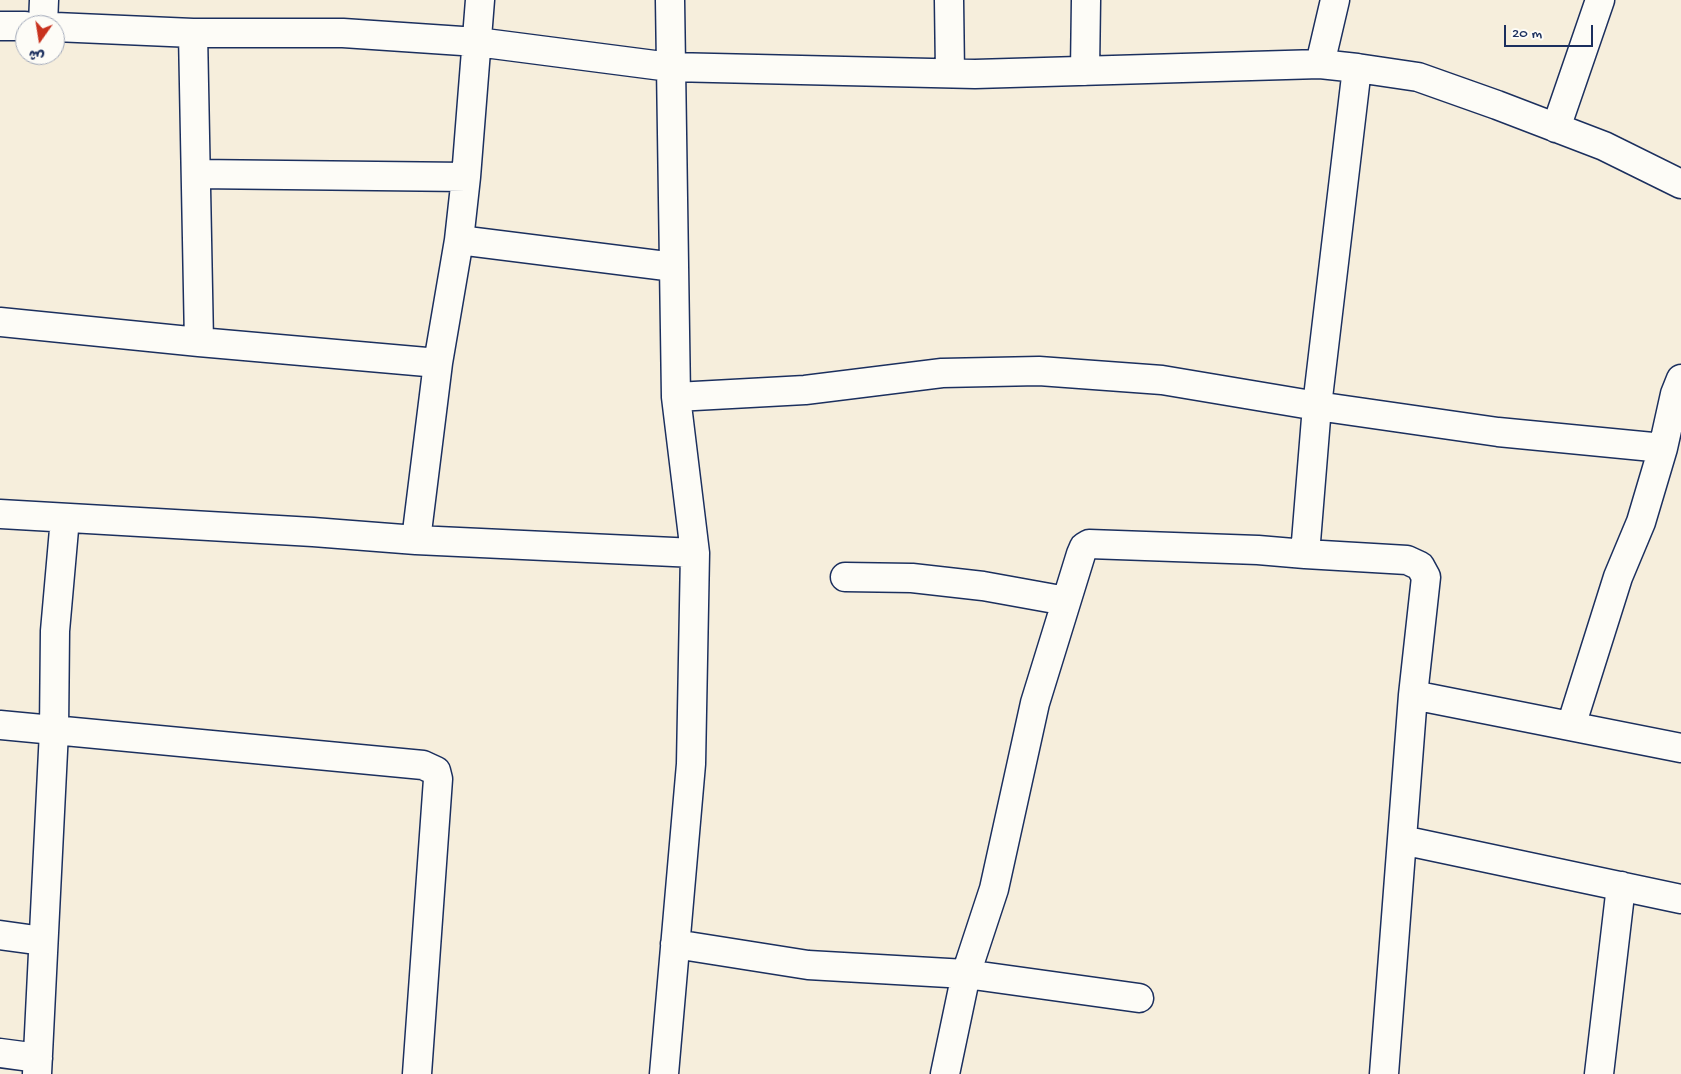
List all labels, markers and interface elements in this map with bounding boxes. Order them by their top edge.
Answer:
north arrow [15,15,65,65]
scale bar [1506,15,1595,47]
text: 20 m [1512,25,1542,43]
text: ش [27,44,46,64]

